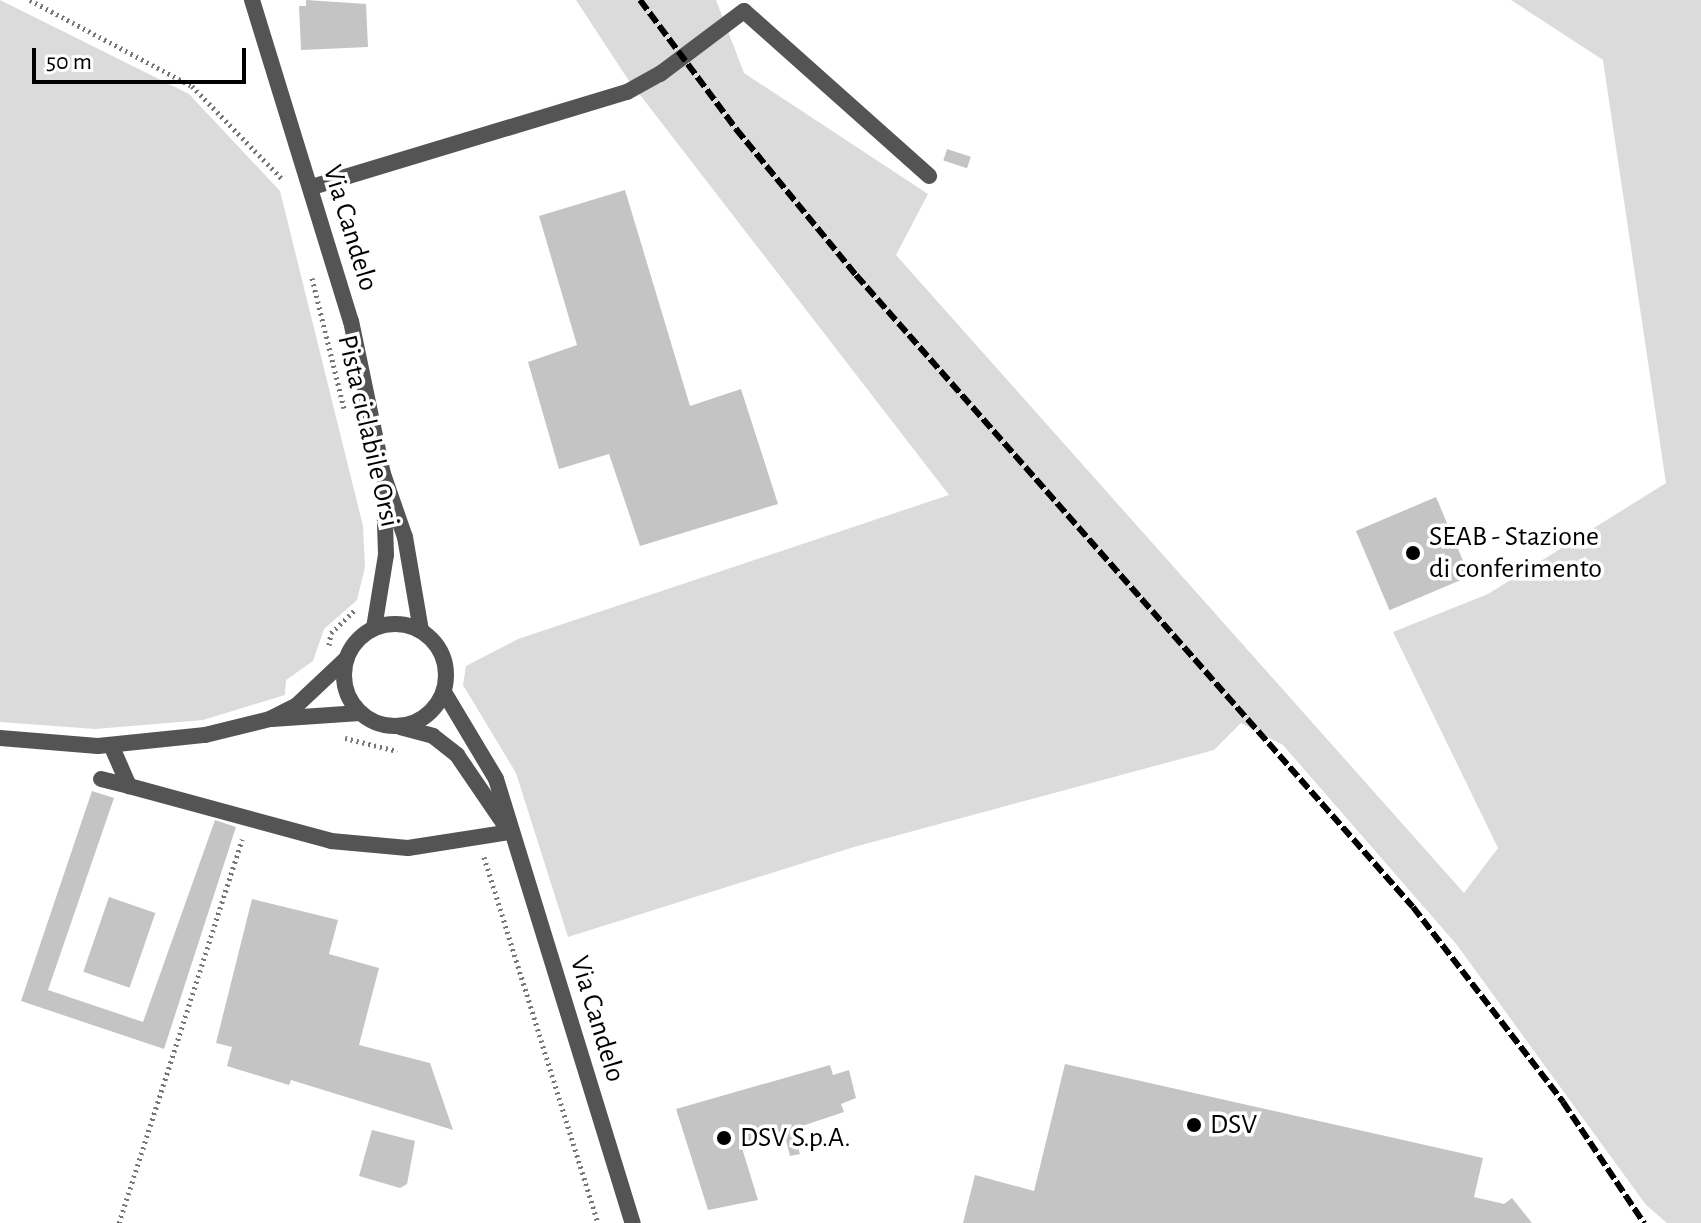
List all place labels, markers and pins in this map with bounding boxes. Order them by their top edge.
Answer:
place label: SEAB - Stazione di conferimento [1429,520,1602,586]
marker: SEAB - Stazione di conferimento [1404,544,1422,562]
place label: DSV [1210,1108,1257,1142]
marker: DSV [1185,1116,1203,1134]
place label: DSV S.p.A. [740,1121,851,1155]
marker: DSV S.p.A. [715,1129,733,1147]

